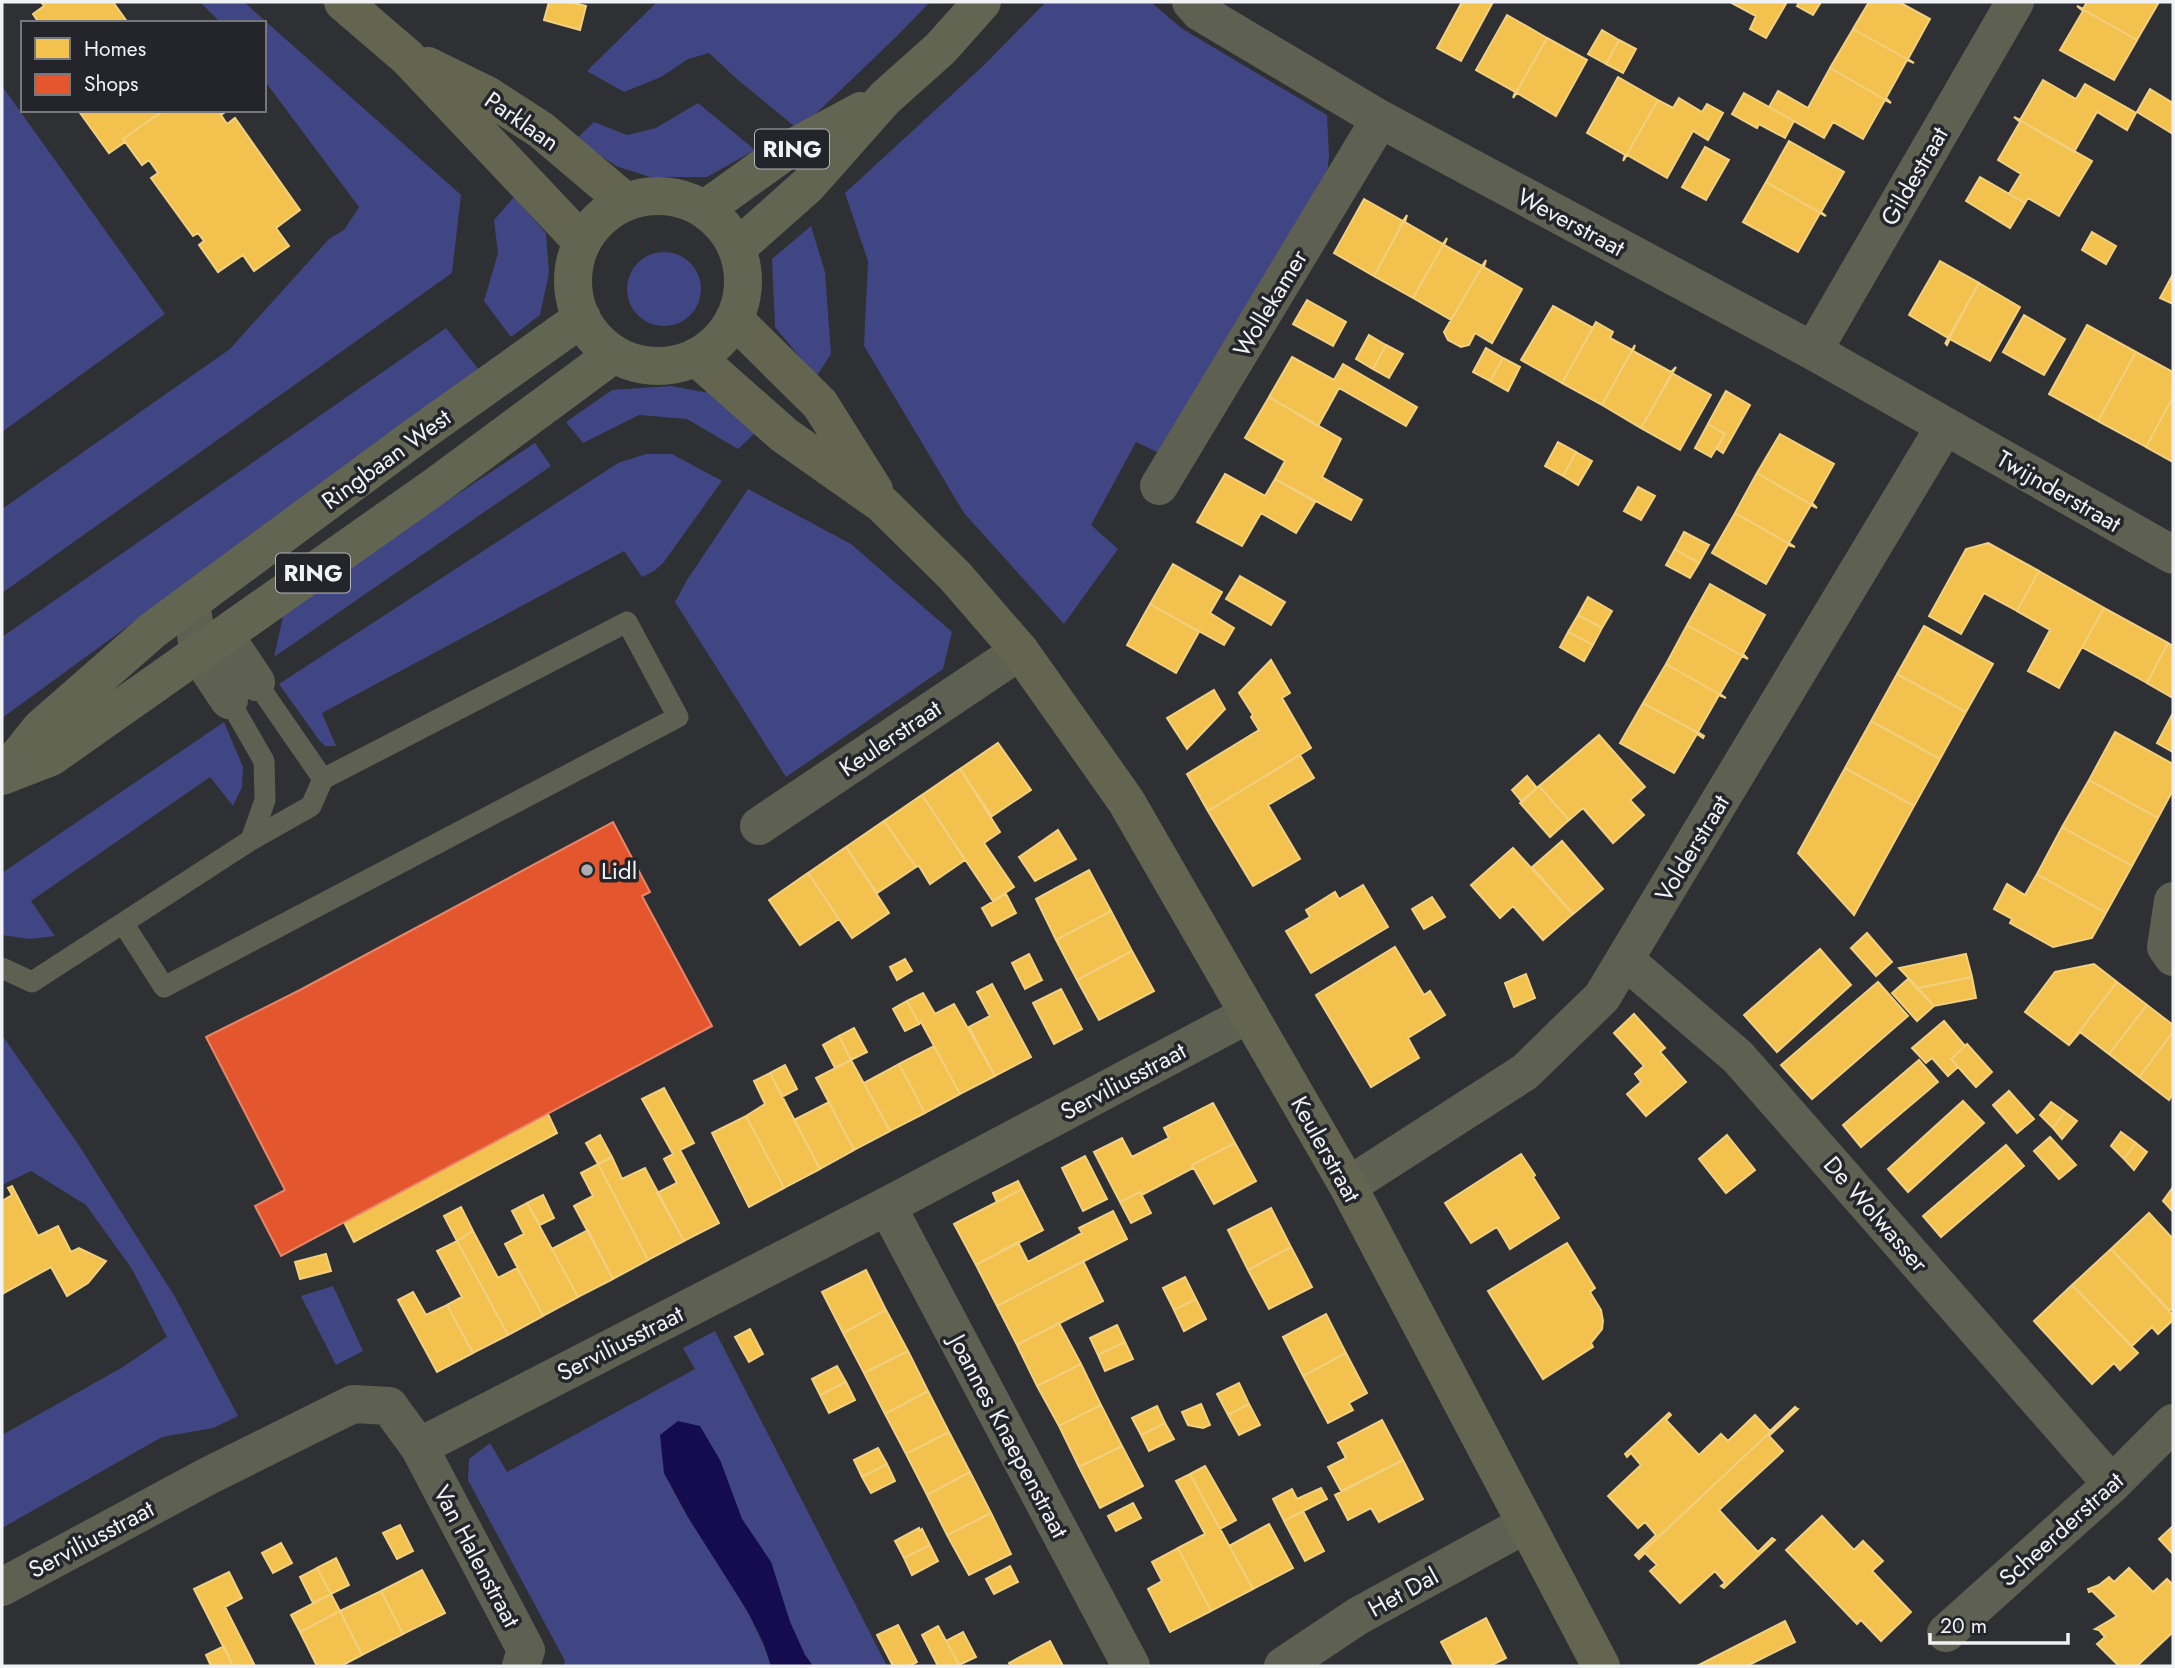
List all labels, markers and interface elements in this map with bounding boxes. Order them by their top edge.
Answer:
legend [21,21,266,112]
text: Homes [84,34,146,64]
text: Shops [84,69,138,99]
street label: Parklaan [478,83,566,159]
street label: Gildestraat [1872,120,1957,232]
road number: RING [755,130,829,168]
street label: Weverstraat [1511,179,1631,265]
street label: Wollekamer [1224,242,1316,363]
street label: Ringbaan West [314,400,458,518]
street label: Twijnderstraat [1990,441,2128,541]
road number: RING [276,554,350,593]
street label: Keulerstraat [832,691,948,785]
street label: Volderstraat [1646,788,1738,908]
place label: Lidl [601,853,637,888]
marker: Lidl [579,862,595,878]
street label: Serviliusstraat [1054,1033,1192,1129]
street label: Keulerstraat [1282,1090,1370,1209]
street label: De Wolwasser [1816,1148,1937,1280]
street label: Serviliusstraat [551,1296,690,1390]
street label: Joannes Knaepenstraat [939,1325,1078,1544]
street label: Scheerderstraat [1991,1463,2131,1595]
street label: Van Halenstraat [425,1479,529,1634]
street label: Serviliusstraat [22,1491,160,1587]
street label: Het Dal [1361,1558,1445,1626]
scale bar [1930,1602,2068,1646]
text: 20 m [1940,1611,1987,1641]

